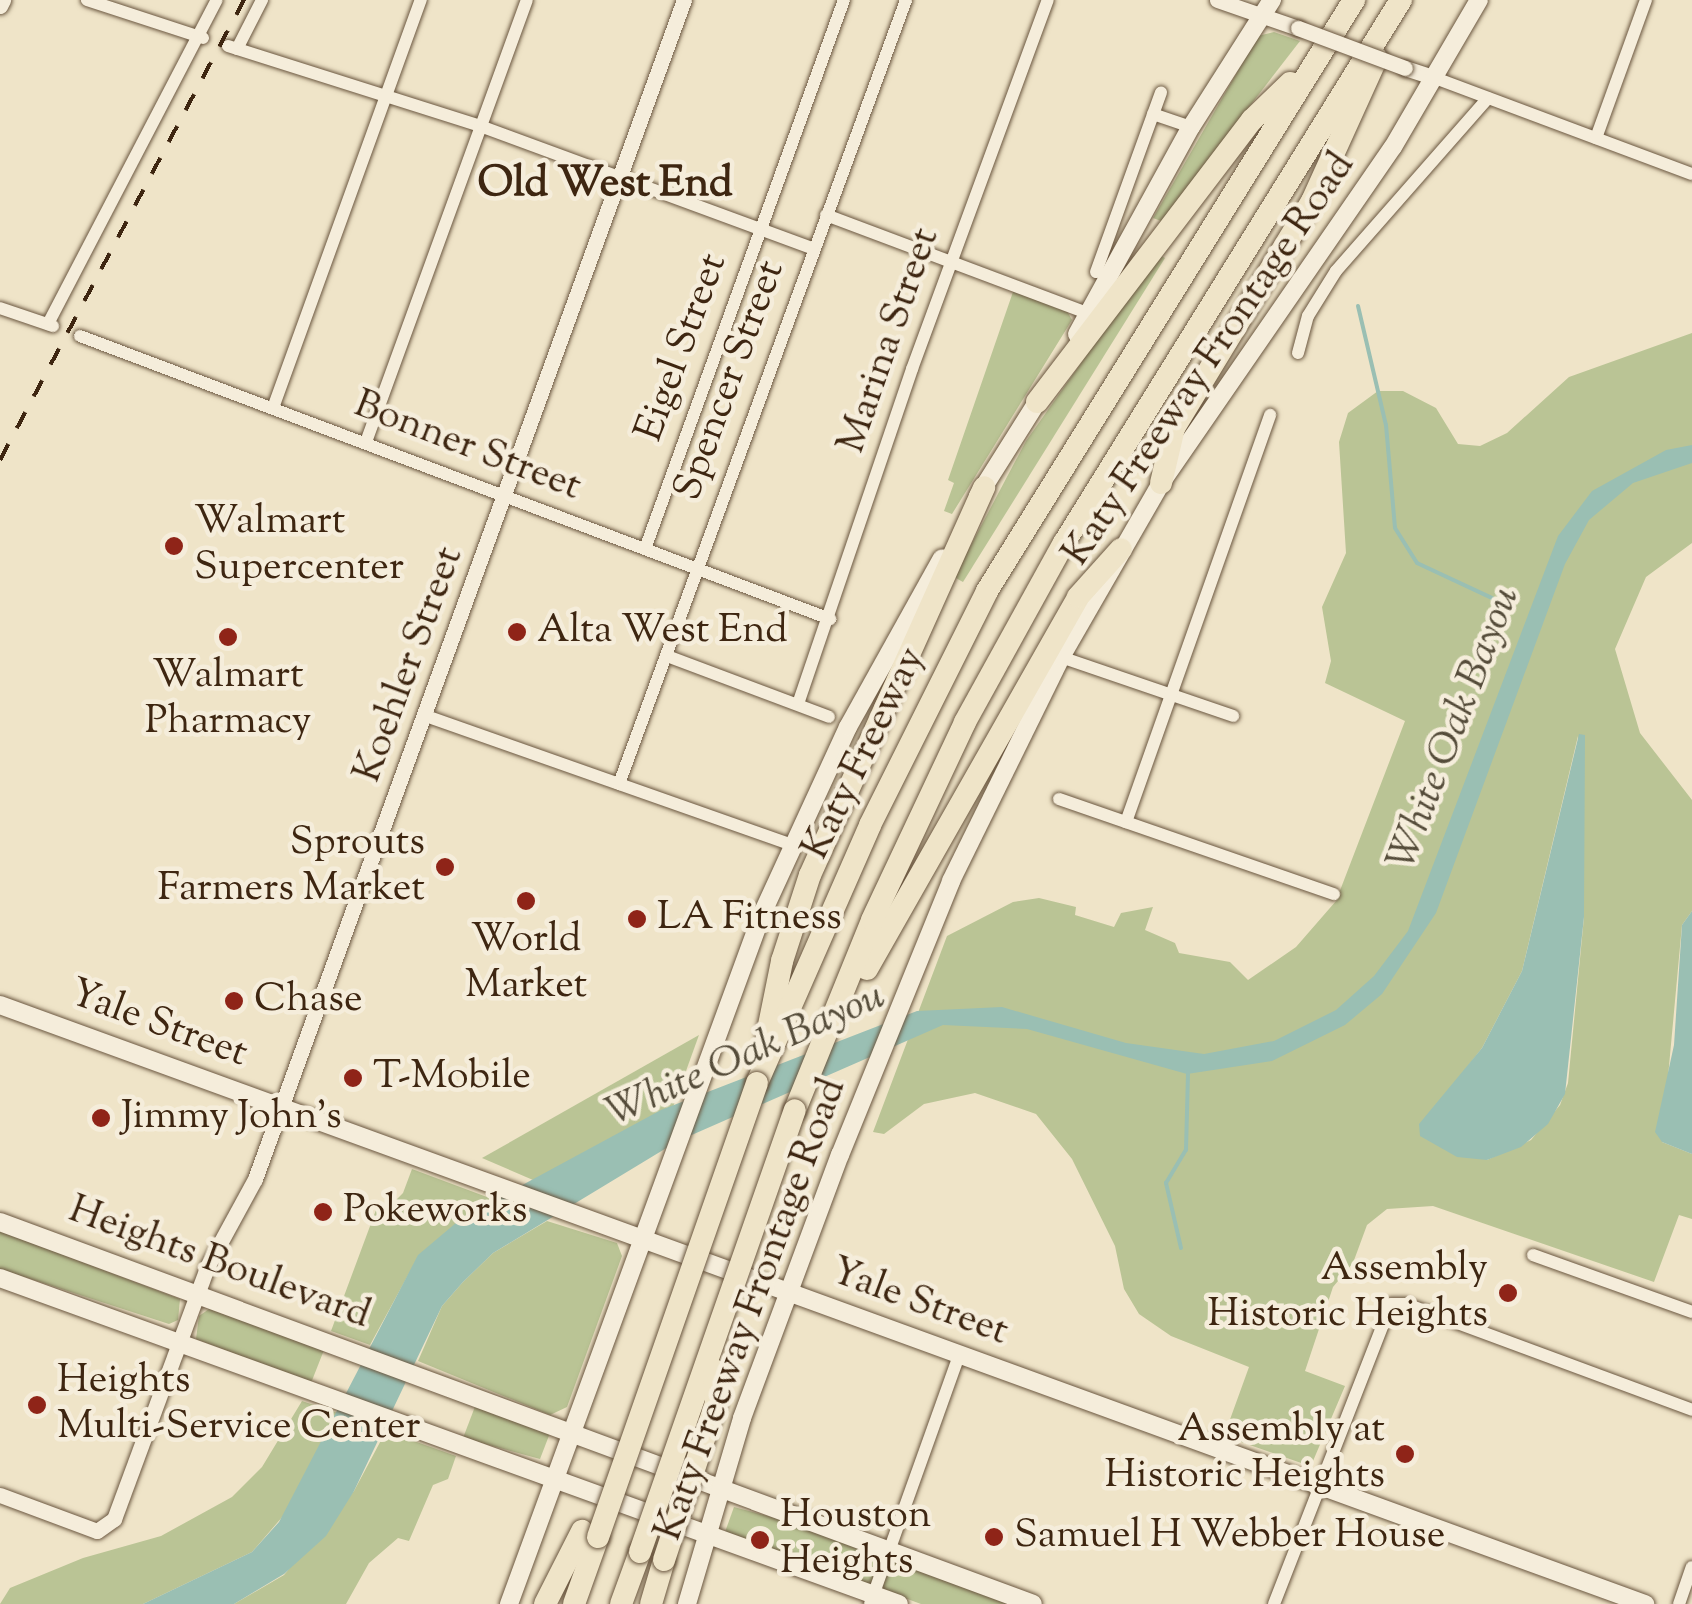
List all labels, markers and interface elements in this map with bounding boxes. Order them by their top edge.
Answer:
street label: Katy Freeway Frontage Road [1054,144,1366,576]
district label: Old West End [477,160,733,210]
street label: Marina Street [829,222,951,460]
street label: Eigel Street [627,248,739,448]
street label: Spencer Street [665,255,797,507]
street label: Bonner Street [347,382,587,512]
place label: Walmart Supercenter [194,499,404,593]
marker: Walmart Supercenter [163,535,185,557]
street label: Koehler Street [345,541,475,789]
water label: White Oak Bayou [1378,580,1532,878]
place label: Alta West End [537,608,788,656]
marker: Alta West End [506,621,528,643]
marker: Walmart Pharmacy [217,626,239,648]
street label: Katy Freeway [793,640,937,868]
place label: Walmart Pharmacy [145,653,311,747]
place label: Sprouts Farmers Market [157,820,425,914]
marker: Sprouts Farmers Market [434,856,456,878]
marker: World Market [515,890,537,912]
place label: LA Fitness [657,895,842,943]
marker: LA Fitness [626,908,648,930]
place label: World Market [465,917,587,1011]
street label: Yale Street [63,971,253,1079]
water label: White Oak Bayou [599,972,893,1140]
place label: Chase [254,977,363,1025]
marker: Chase [223,990,245,1012]
place label: T-Mobile [373,1054,531,1102]
marker: T-Mobile [342,1067,364,1089]
street label: Katy Freeway Frontage Road [646,1072,858,1548]
place label: Jimmy John's [121,1094,342,1142]
marker: Jimmy John's [90,1107,112,1129]
street label: Heights Boulevard [62,1187,376,1341]
place label: Pokeworks [343,1188,528,1236]
marker: Pokeworks [312,1201,334,1223]
place label: Assembly Historic Heights [1208,1246,1488,1340]
street label: Yale Street [824,1249,1014,1357]
marker: Assembly Historic Heights [1497,1282,1519,1304]
place label: Heights Multi-Service Center [57,1358,421,1452]
marker: Heights Multi-Service Center [26,1394,48,1416]
place label: Assembly at Historic Heights [1105,1407,1385,1501]
marker: Assembly at Historic Heights [1394,1443,1416,1465]
place label: Houston Heights [780,1493,931,1587]
place label: Samuel H Webber House [1014,1513,1445,1561]
marker: Samuel H Webber House [983,1526,1005,1548]
marker: Houston Heights [749,1529,771,1551]

